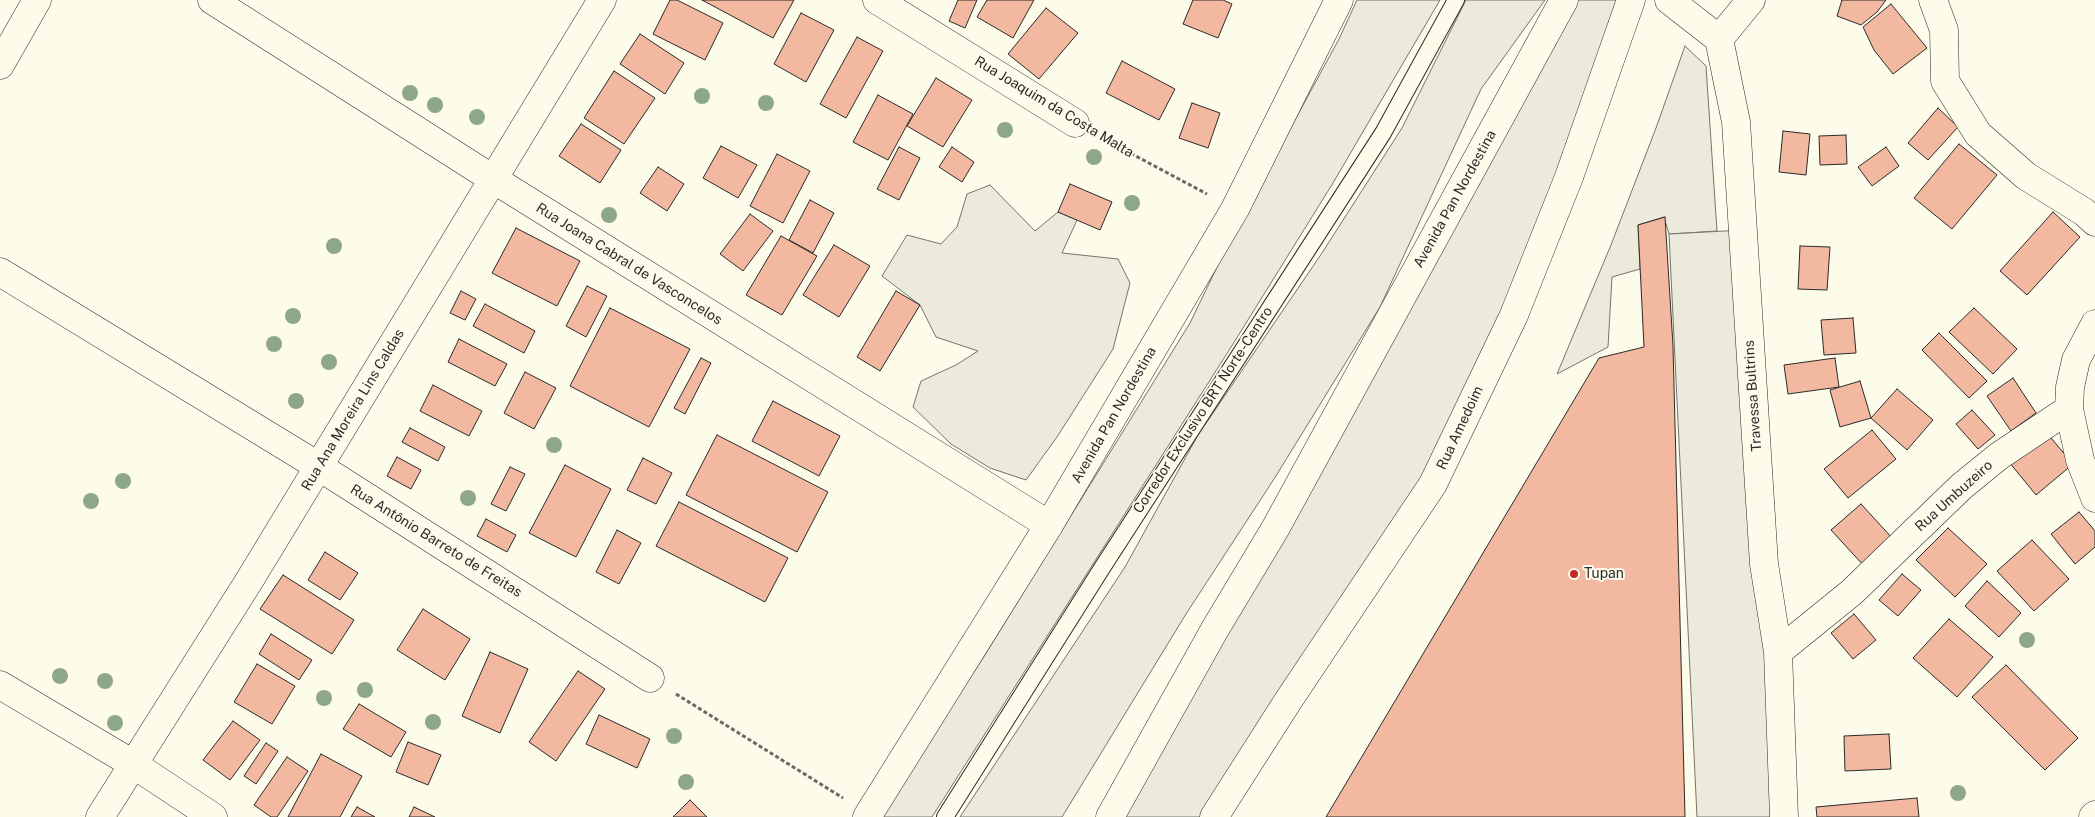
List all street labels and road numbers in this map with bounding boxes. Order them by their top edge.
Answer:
street label: Rua Joaquim da Costa Malta [971,53,1137,161]
street label: Avenida Pan Nordestina [1410,127,1500,271]
street label: Rua Joana Cabral de Vasconcelos [533,200,725,328]
street label: Corredor Exclusivo BRT Norte-Centro [1130,304,1276,516]
street label: Rua Ana Moreira Lins Caldas [298,326,408,494]
street label: Travessa Bultrins [1741,340,1765,452]
street label: Avenida Pan Nordestina [1068,344,1160,486]
street label: Rua Amedoim [1433,383,1487,473]
street label: Rua Umbuzeiro [1912,457,1996,535]
street label: Rua Antônio Barreto de Freitas [347,481,525,601]

